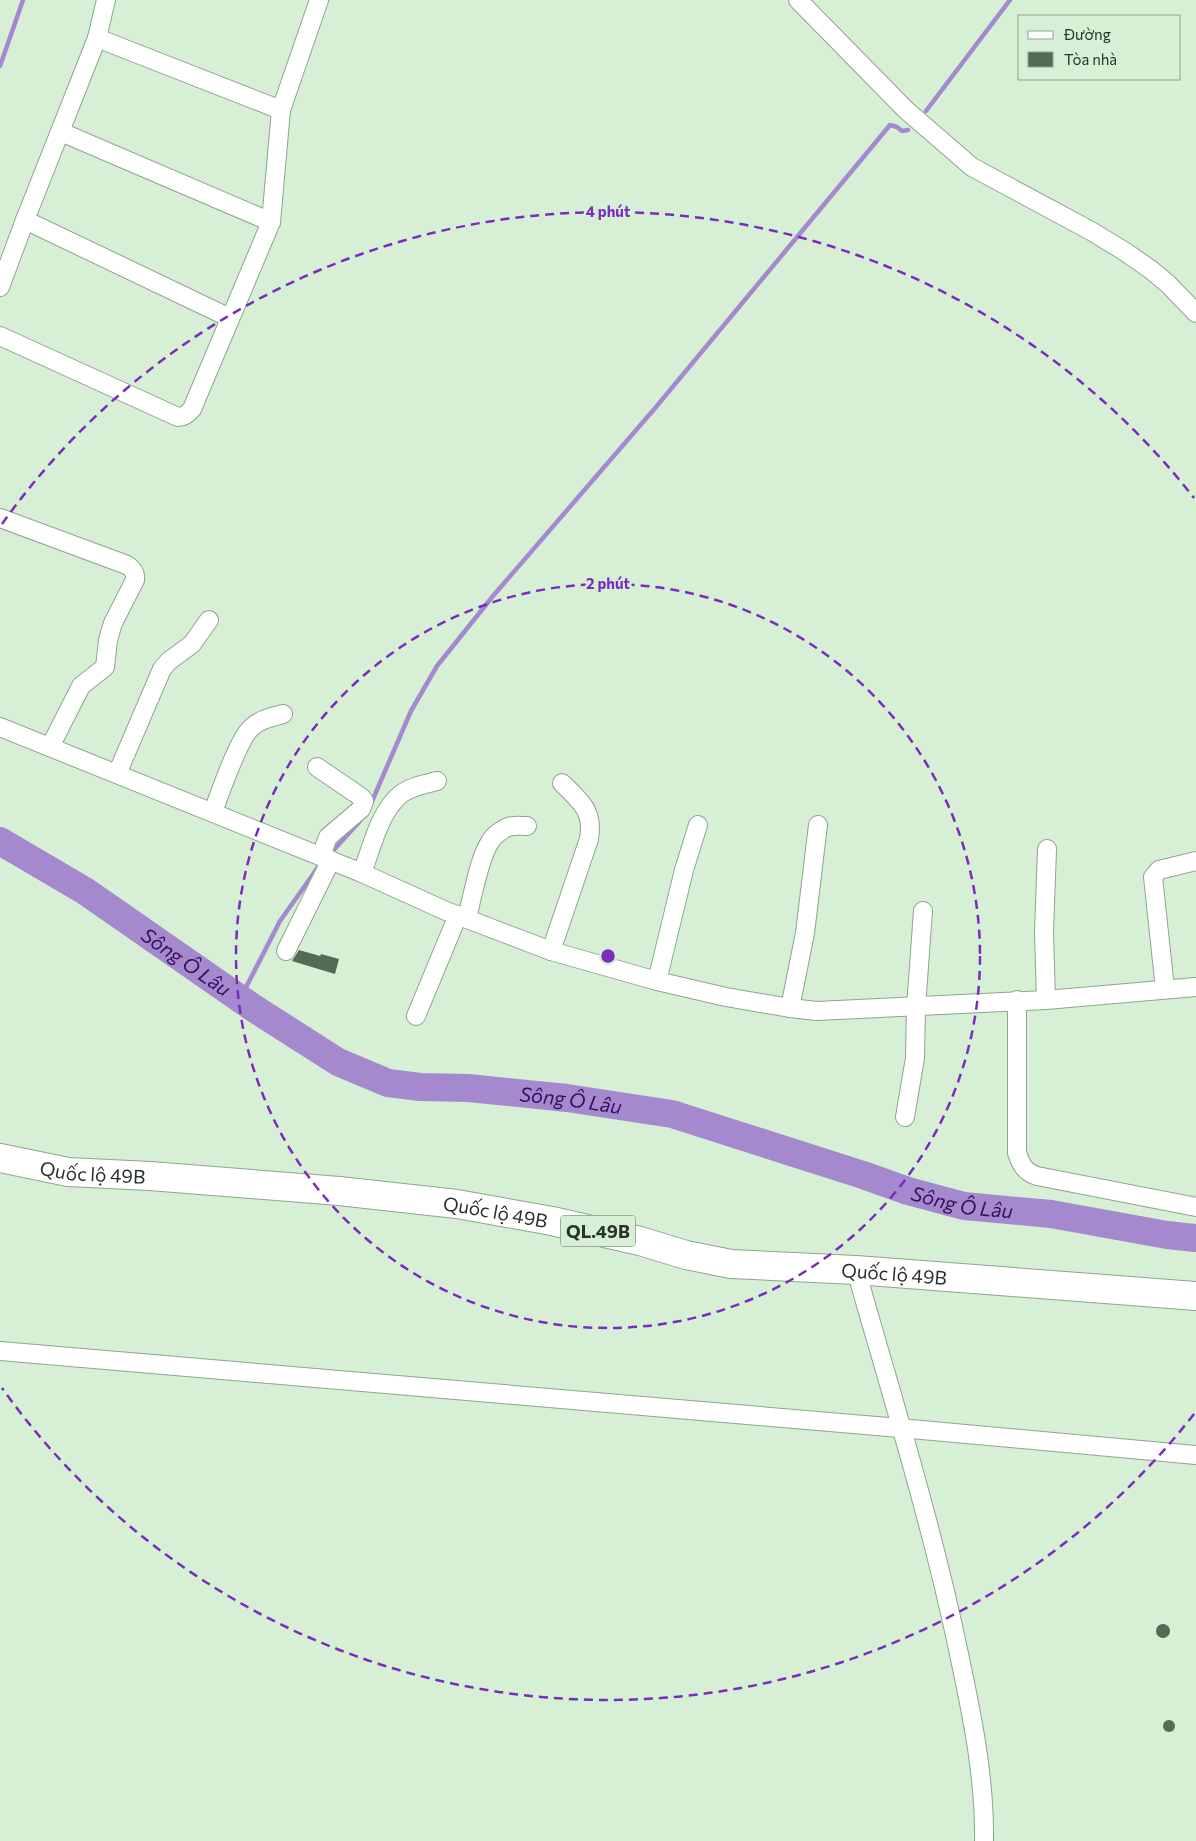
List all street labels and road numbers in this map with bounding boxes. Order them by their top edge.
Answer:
street label: Quốc lộ 49B [38,1155,146,1187]
street label: Quốc lộ 49B [442,1191,550,1232]
road number: QL.49B [560,1216,636,1246]
street label: Quốc lộ 49B [841,1258,948,1288]

